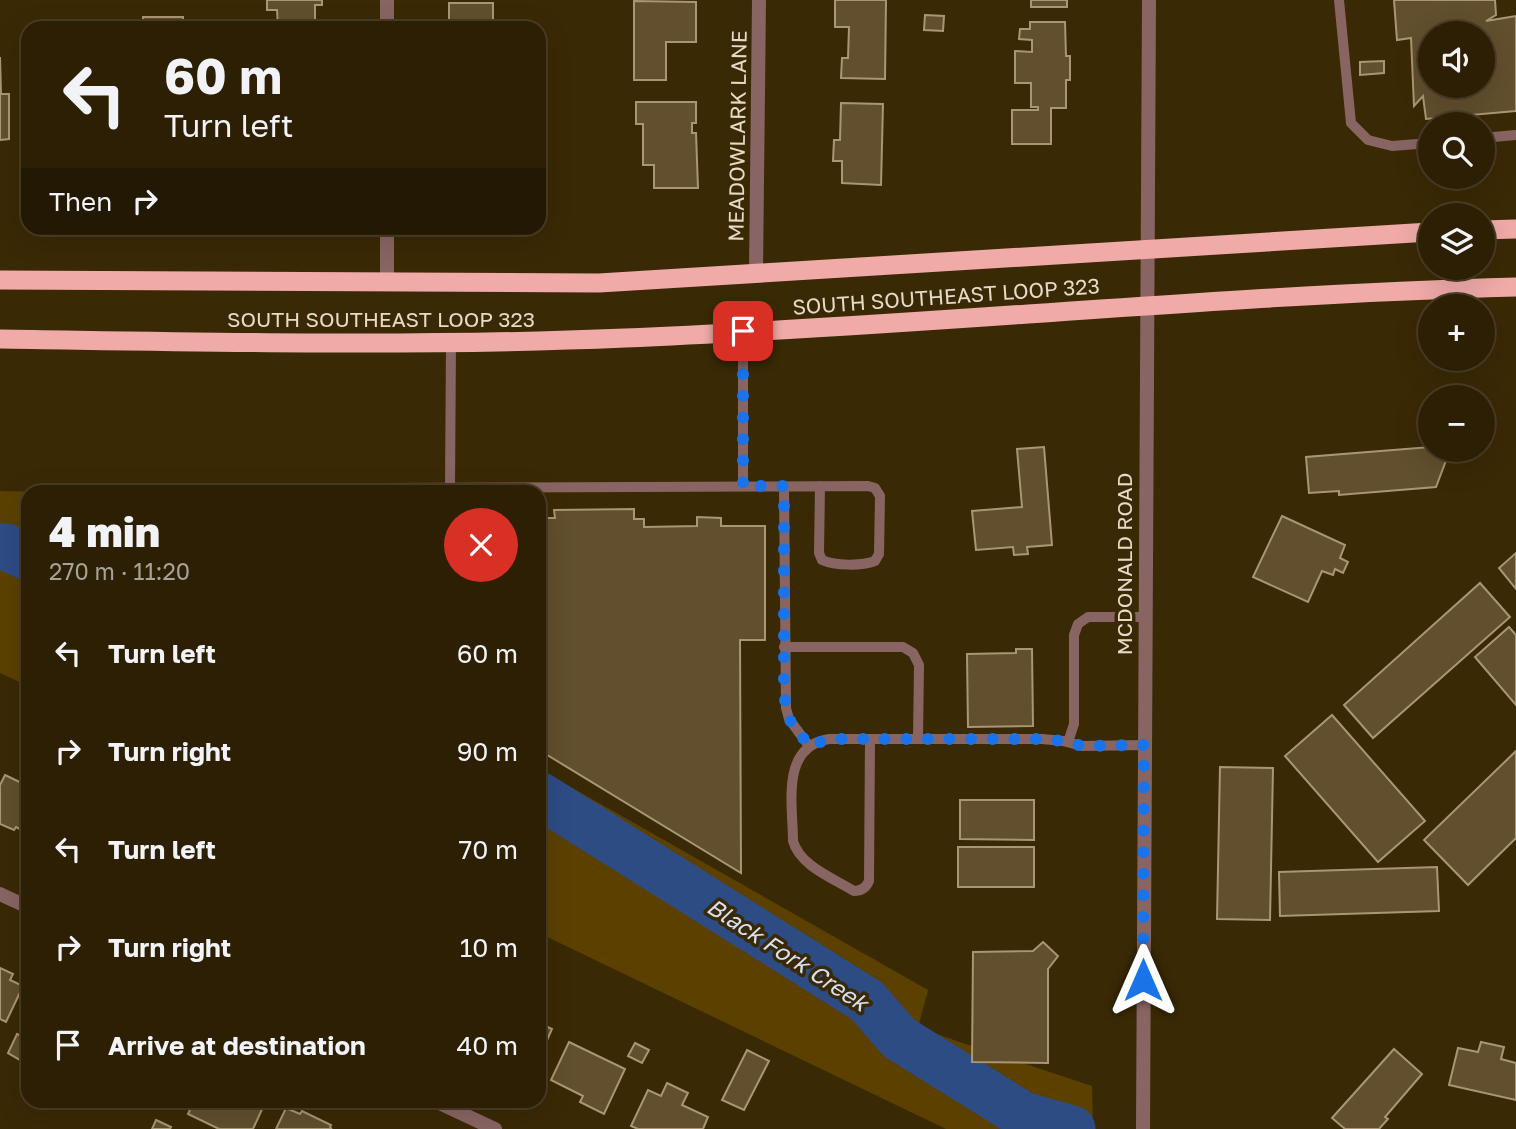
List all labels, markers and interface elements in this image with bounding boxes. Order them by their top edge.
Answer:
map controls [1418,21,1495,462]
button: sound [1418,21,1495,98]
street label: MEADOWLARK LANE [722,30,752,242]
text: 60 m [164,46,282,105]
icon: left [49,49,140,140]
text: Turn left [164,106,293,144]
button: search [1418,112,1495,189]
icon: right [126,182,164,220]
text: Then [49,186,112,217]
button: layers [1418,203,1495,280]
street label: SOUTH SOUTHEAST LOOP 323 [791,272,1101,320]
button: + [1418,294,1495,371]
pin [713,301,773,361]
street label: SOUTH SOUTHEAST LOOP 323 [227,306,535,332]
icon: arrive [724,312,762,350]
button: − [1418,385,1495,462]
street label: MCDONALD ROAD [1111,473,1137,655]
text: 4 min [49,506,160,556]
button: close [444,508,518,582]
text: 270 m · 11:20 [49,557,190,585]
icon: left [49,634,87,672]
text: Turn left [108,638,216,669]
text: 60 m [457,638,518,669]
icon: right [49,732,87,770]
text: Turn right [108,736,231,767]
text: 90 m [457,736,518,767]
icon: left [49,830,87,868]
text: Turn left [108,834,216,865]
text: 70 m [459,834,518,865]
water label: Black Fork Creek [702,892,875,1018]
icon: right [49,928,87,966]
text: Turn right [108,932,231,963]
text: 10 m [460,932,518,963]
position arrow [1106,943,1180,1017]
icon: arrive [49,1026,87,1064]
text: Arrive at destination [108,1030,366,1061]
text: 40 m [457,1030,518,1061]

